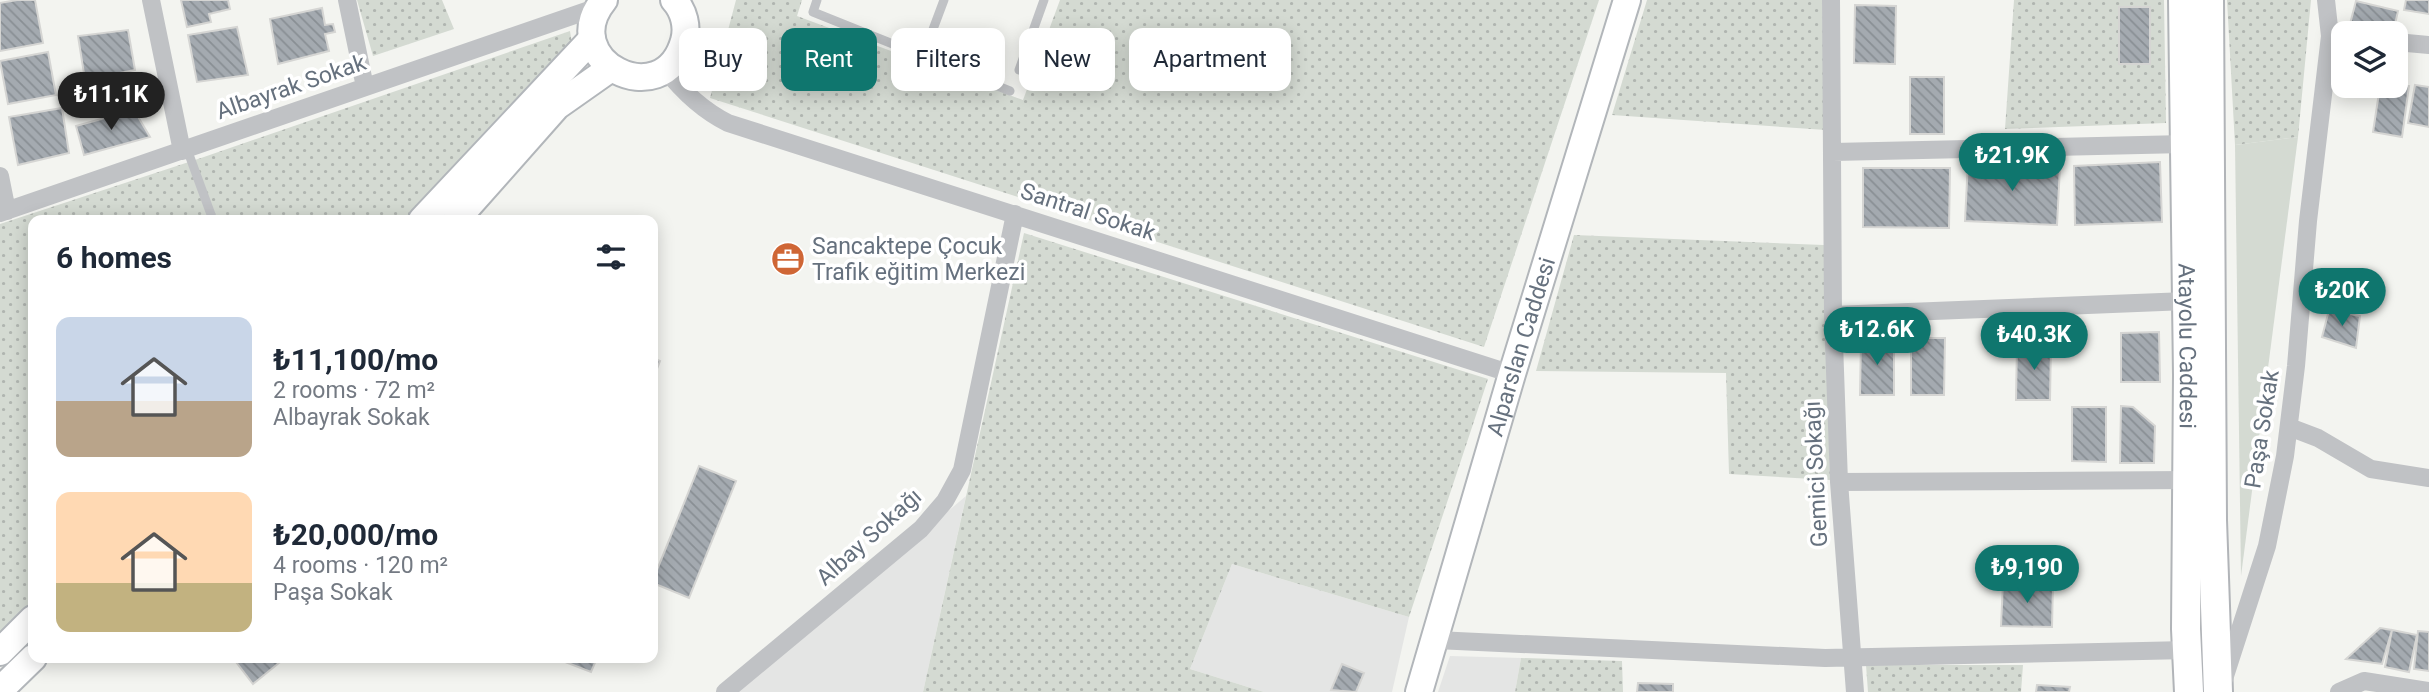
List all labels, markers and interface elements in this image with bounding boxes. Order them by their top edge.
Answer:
map controls [2331,21,2408,98]
button: layers [2331,21,2408,98]
chip: Buy [679,28,767,91]
chip: Rent [781,28,877,91]
chip: Filters [891,28,1005,91]
chip: New [1019,28,1115,91]
chip: Apartment [1129,28,1291,91]
street label: Albayrak Sokak [213,49,370,125]
pin: ₺11.1K [54,72,168,132]
text: ₺11.1K [74,81,148,108]
pin: ₺21.9K [1955,134,2069,193]
text: ₺21.9K [1975,142,2049,169]
street label: Santral Sokak [1017,178,1159,247]
place label: Sancaktepe Çocuk Trafik eğitim Merkezi [812,233,1025,286]
icon: filters [592,238,630,276]
text: 6 homes [56,240,172,275]
office icon: Sancaktepe Çocuk Trafik eğitim Merkezi [769,240,807,278]
street label: Alparslan Caddesi [1481,254,1561,439]
street label: Atayolu Caddesi [2173,263,2202,429]
pin: ₺20K [2301,268,2383,328]
text: ₺20K [2315,277,2369,304]
pin: ₺12.6K [1820,308,1934,367]
pin: ₺40.3K [1977,312,2091,372]
text: ₺12.6K [1840,316,1914,343]
text: ₺40.3K [1997,321,2071,348]
text: ₺11,100/mo [273,342,438,377]
icon: home [112,345,196,429]
street label: Paşa Sokak [2239,368,2285,490]
text: 2 rooms · 72 m² [273,377,435,404]
street label: Gemici Sokağı [1799,400,1833,548]
text: Albayrak Sokak [273,404,430,431]
street label: Albay Sokağı [811,483,927,591]
text: ₺20,000/mo [273,517,438,552]
icon: home [112,520,196,604]
pin: ₺9,190 [1970,546,2084,605]
text: 4 rooms · 120 m² [273,552,448,579]
text: ₺9,190 [1991,554,2063,581]
text: Paşa Sokak [273,579,393,606]

